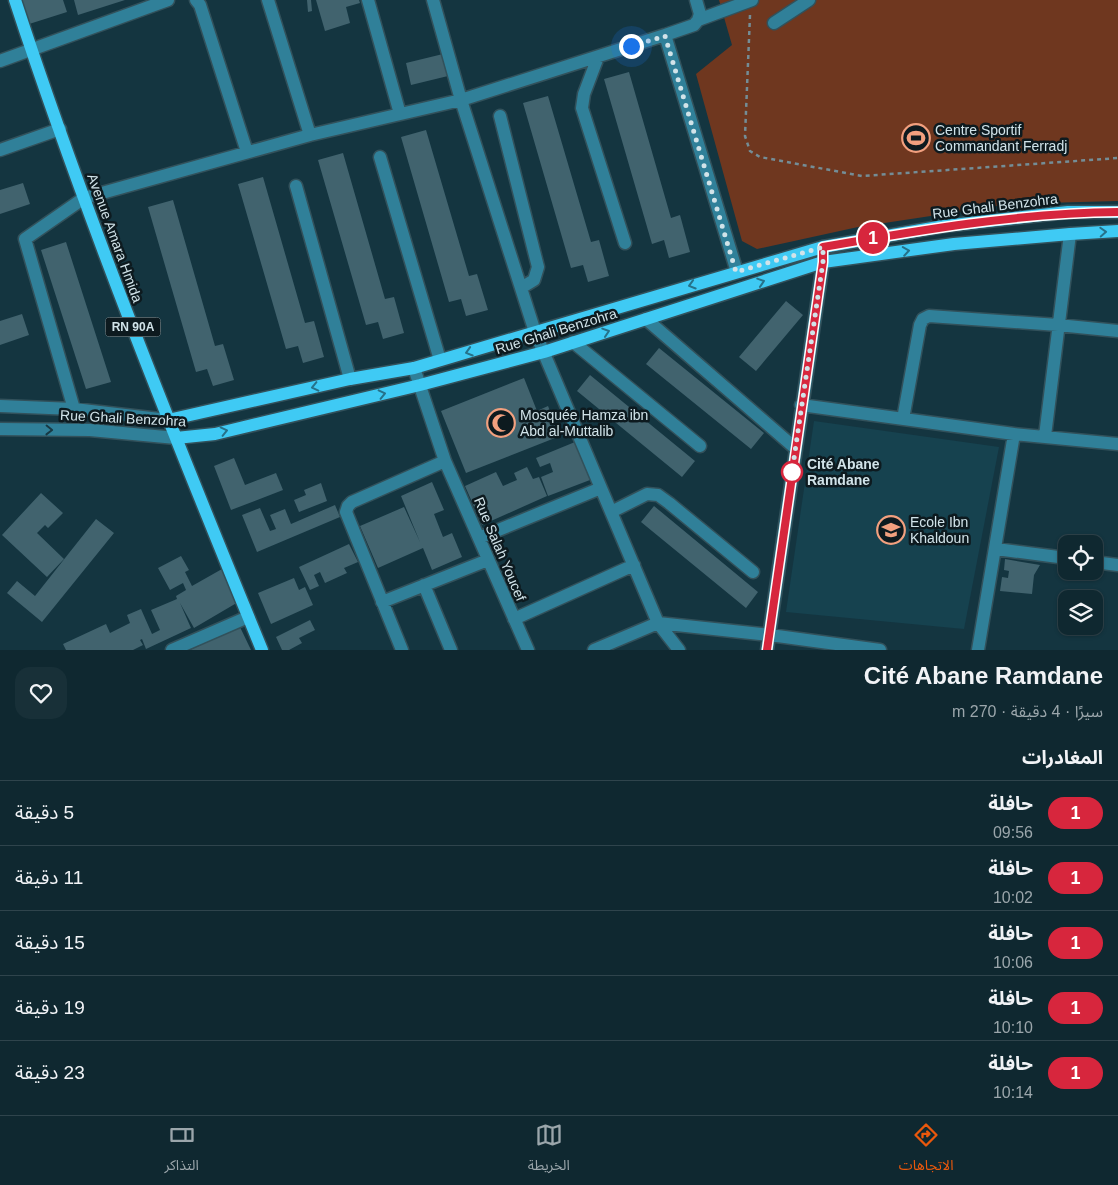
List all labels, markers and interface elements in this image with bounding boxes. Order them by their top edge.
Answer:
your location [619,34,644,59]
place label: Centre Sportif Commandant Ferradj [935,122,1067,154]
sports icon: Centre Sportif Commandant Ferradj [901,123,931,153]
street label: Avenue Amara Hmida [84,171,146,305]
street label: Rue Ghali Benzohra [931,190,1059,222]
line badge: 1 [857,222,889,254]
one-way arrow [1099,227,1107,237]
text: 1 [868,228,878,248]
one-way arrow [902,247,911,257]
one-way arrow [756,278,765,288]
one-way arrow [689,280,697,290]
street label: Rue Ghali Benzohra [493,305,619,357]
road number: RN 90A [106,318,160,337]
one-way arrow [602,328,610,338]
one-way arrow [466,346,474,356]
one-way arrow [311,381,320,392]
one-way arrow [378,389,387,400]
street label: Rue Ghali Benzohra [60,407,187,429]
place label: Mosquée Hamza ibn Abd al-Muttalib [520,407,648,439]
mosque icon: Mosquée Hamza ibn Abd al-Muttalib [486,408,516,438]
one-way arrow [45,424,53,435]
one-way arrow [220,426,229,437]
place label: Cité Abane Ramdane [807,456,880,488]
marker: Cité Abane Ramdane [781,461,803,483]
street label: Rue Salah Youcef [471,495,529,603]
place label: Ecole Ibn Khaldoun [910,514,969,546]
school or university icon: Ecole Ibn Khaldoun [876,515,906,545]
map controls [1058,535,1103,635]
button: locate [1058,535,1103,580]
button: layers [1058,590,1103,635]
text: Cité Abane Ramdane [864,662,1103,689]
button: heart [15,667,67,719]
text: سيرًا · 4 دقيقة · 270 m [952,703,1103,720]
text: المغادرات [1022,747,1103,768]
text: حافلة [988,793,1033,814]
text: 5 دقيقة [15,802,74,823]
text: 1 [1070,803,1081,823]
text: 09:56 [993,824,1033,841]
text: حافلة [988,858,1033,879]
text: 11 دقيقة [15,867,83,888]
text: 1 [1070,868,1081,888]
text: 10:02 [993,889,1033,906]
text: حافلة [988,923,1033,944]
text: 15 دقيقة [15,932,85,953]
text: 1 [1070,933,1081,953]
text: 10:06 [993,954,1033,971]
text: حافلة [988,988,1033,1009]
text: 19 دقيقة [15,997,85,1018]
text: 1 [1070,998,1081,1018]
text: 10:10 [993,1019,1033,1036]
text: حافلة [988,1053,1033,1074]
text: 23 دقيقة [15,1062,85,1083]
text: 1 [1070,1063,1081,1083]
text: 10:14 [993,1084,1033,1101]
tab: التذاكر [165,1121,199,1180]
tab: الخريطة [528,1121,570,1180]
tab: الاتجاهات [899,1121,954,1180]

